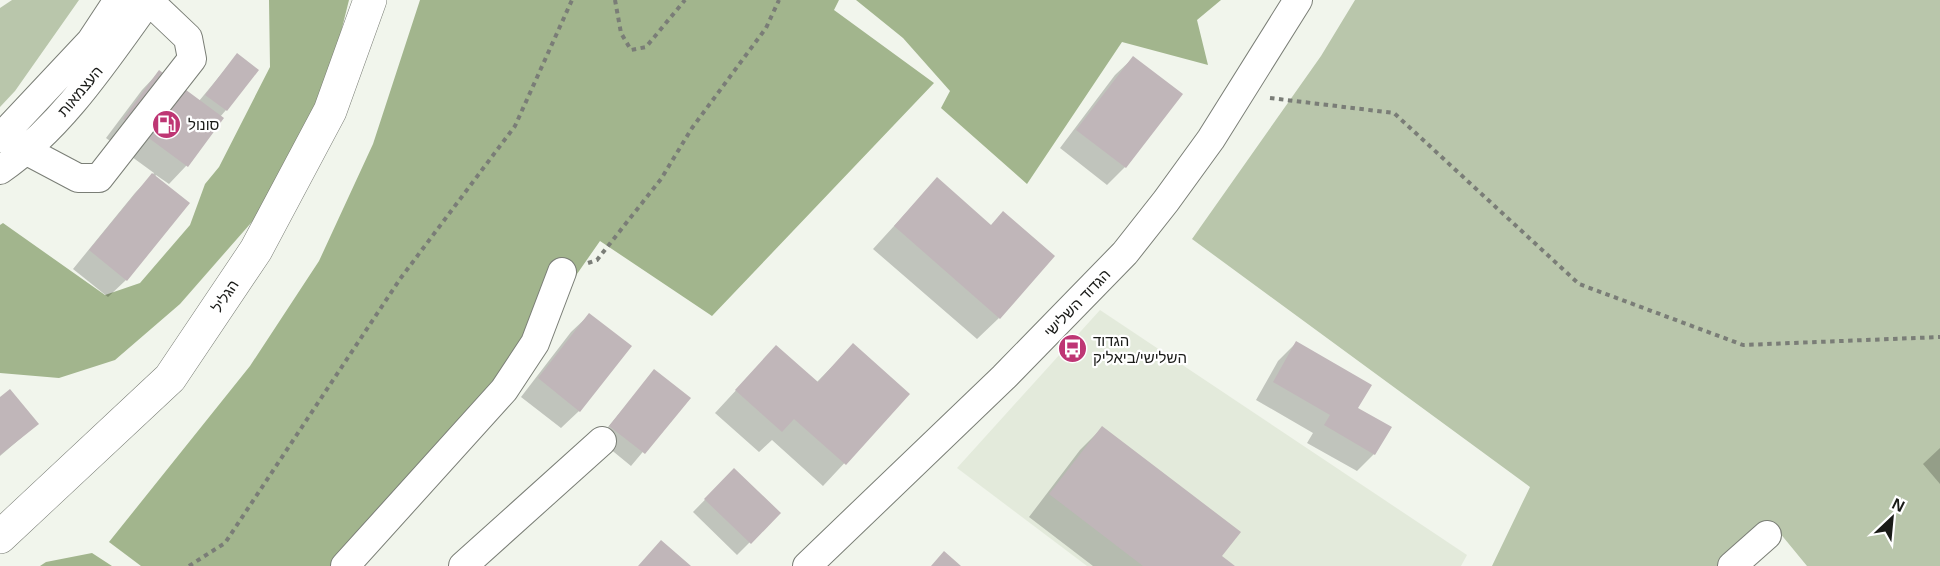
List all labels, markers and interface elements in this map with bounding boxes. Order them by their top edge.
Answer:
street label: העצמאות [54,62,106,120]
fuel station icon: סונול [151,108,183,140]
place label: סונול [188,116,220,133]
street label: הגדוד השלישי [1040,266,1114,340]
street label: הגליל [208,277,242,315]
place label: הגדוד השלישי/ביאליק [1093,332,1187,366]
bus stop icon: הגדוד השלישי/ביאליק [1056,333,1088,365]
north arrow [1862,488,1922,548]
text: N [1889,495,1907,515]

